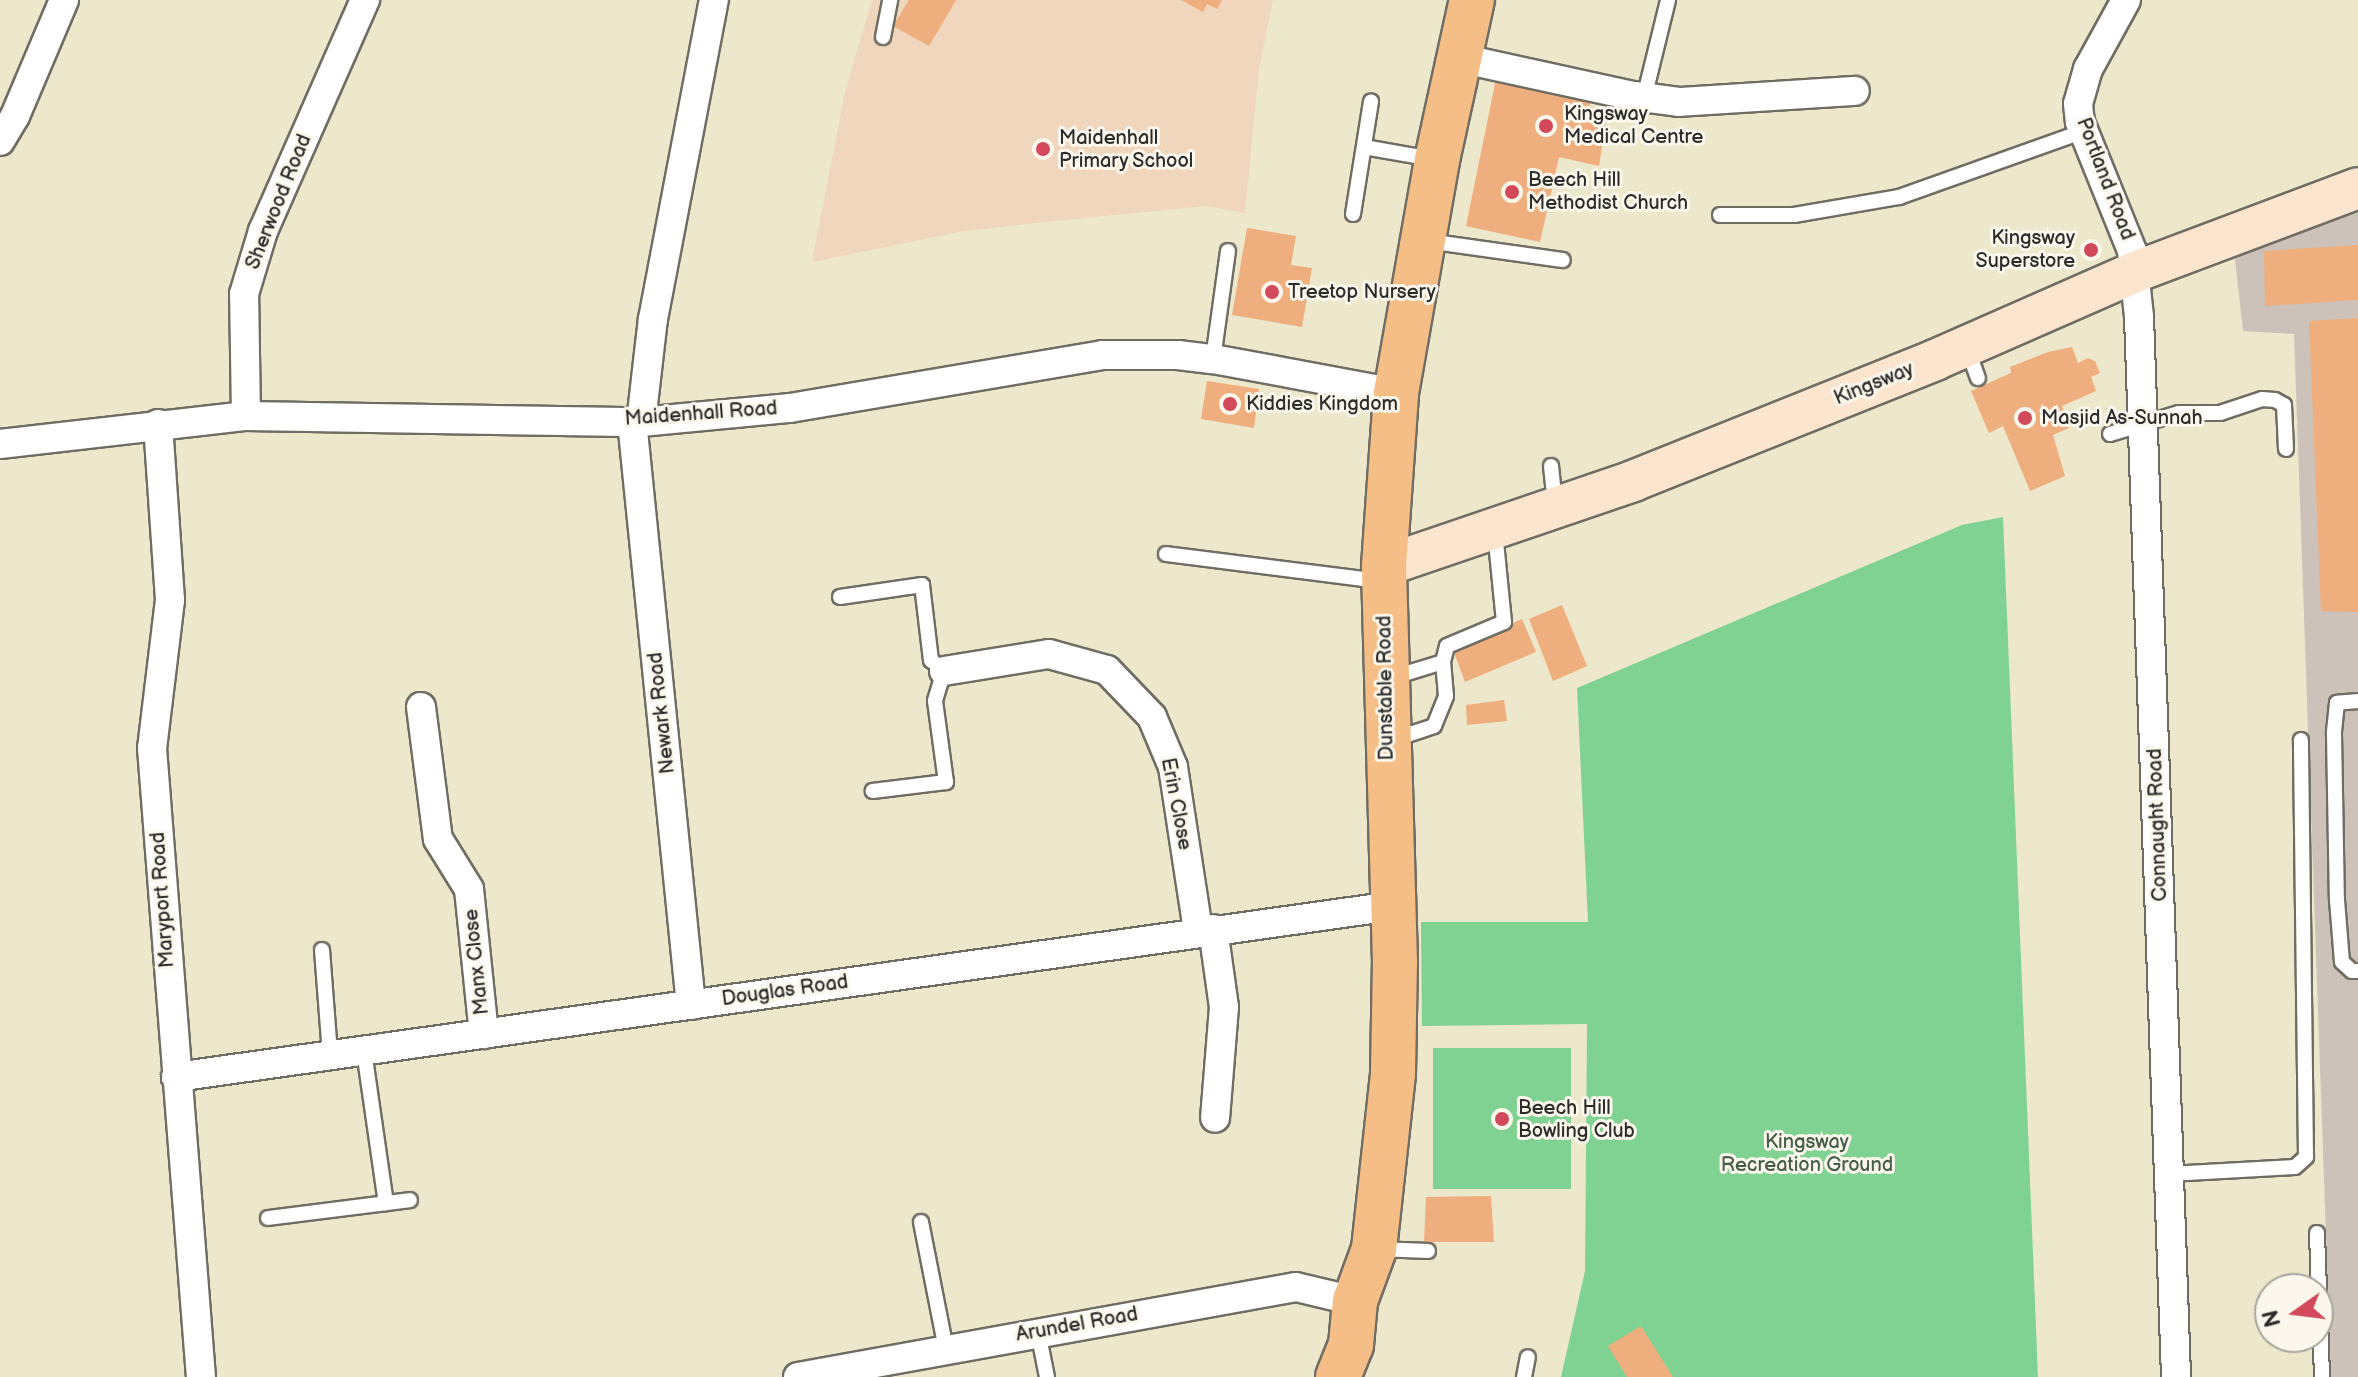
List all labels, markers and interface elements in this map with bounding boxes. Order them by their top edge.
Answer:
place label: Kingsway Medical Centre [1564,102,1703,149]
marker: Kingsway Medical Centre [1535,115,1557,137]
street label: Portland Road [2071,115,2139,243]
place label: Maidenhall Primary School [1059,126,1195,173]
street label: Sherwood Road [241,131,317,273]
marker: Maidenhall Primary School [1034,140,1052,158]
place label: Beech Hill Methodist Church [1528,168,1688,215]
marker: Beech Hill Methodist Church [1503,183,1521,201]
place label: Kingsway Superstore [1976,226,2075,273]
marker: Kingsway Superstore [2082,241,2100,259]
place label: Treetop Nursery [1288,280,1436,304]
marker: Treetop Nursery [1263,283,1281,301]
street label: Kingsway [1831,357,1917,411]
place label: Kiddies Kingdom [1246,392,1398,416]
marker: Kiddies Kingdom [1221,395,1239,413]
street label: Maidenhall Road [624,397,778,431]
place label: Masjid As-Sunnah [2041,406,2203,430]
marker: Masjid As-Sunnah [2016,409,2034,427]
street label: Dunstable Road [1373,615,1399,761]
street label: Newark Road [644,651,680,775]
street label: Connaught Road [2143,748,2173,902]
street label: Erin Close [1155,756,1197,852]
street label: Maryport Road [146,831,180,969]
street label: Manx Close [460,908,494,1016]
street label: Douglas Road [720,970,850,1012]
place label: Beech Hill Bowling Club [1518,1096,1635,1143]
marker: Beech Hill Bowling Club [1493,1110,1511,1128]
park label: Kingsway Recreation Ground [1721,1131,1893,1178]
north arrow [2254,1273,2334,1353]
street label: Arundel Road [1014,1302,1140,1348]
text: N [2257,1307,2287,1330]

